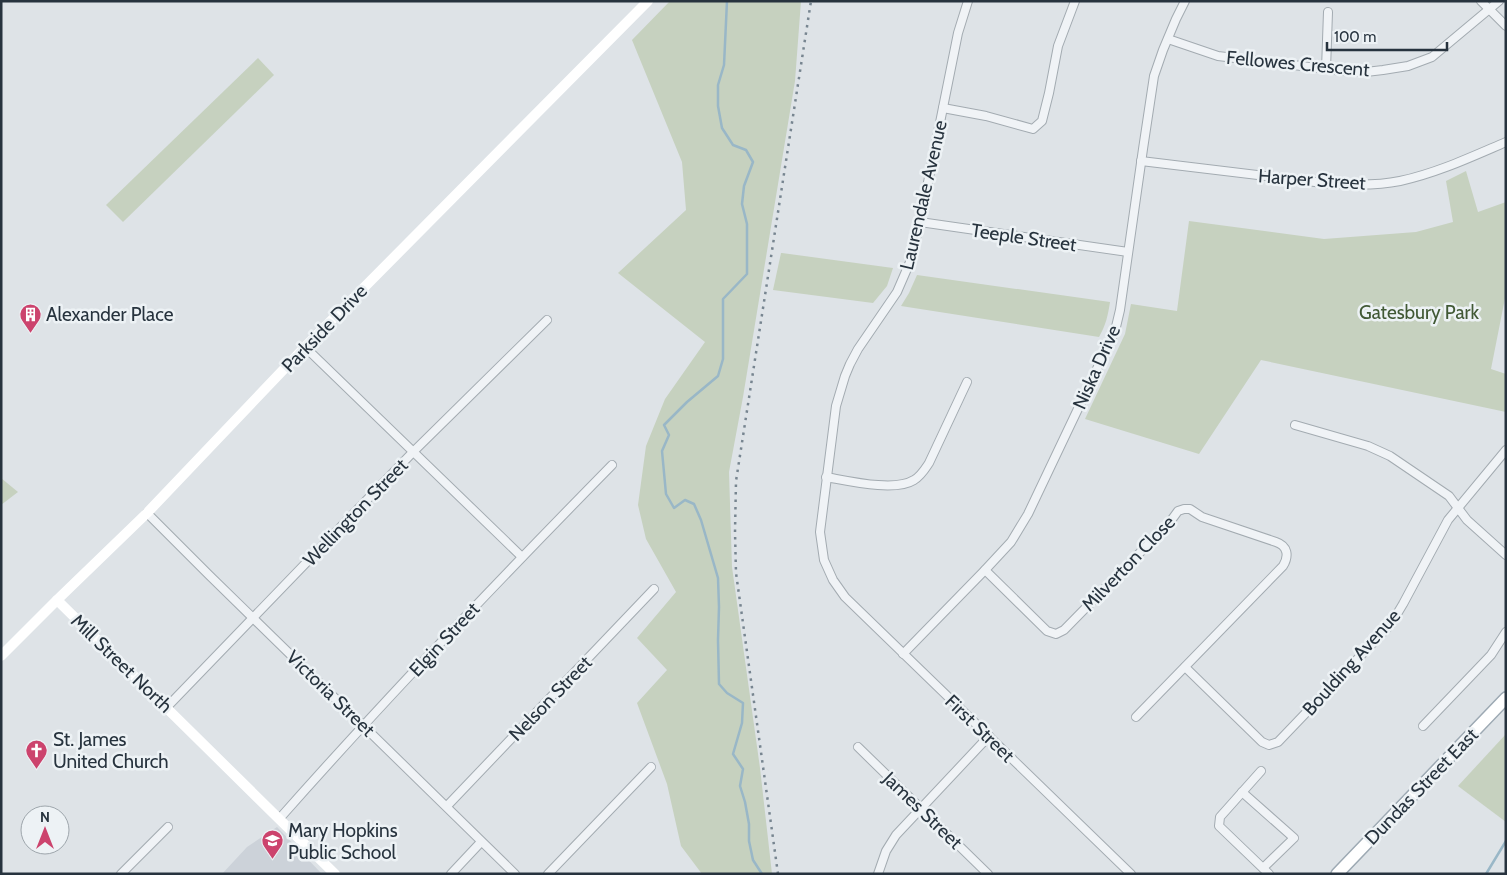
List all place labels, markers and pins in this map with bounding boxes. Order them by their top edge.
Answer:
building icon: Alexander Place [18,302,42,333]
place label: Alexander Place [46,303,174,326]
place label: St. James United Church [53,728,169,773]
church icon: St. James United Church [25,738,49,769]
place label: Mary Hopkins Public School [288,819,398,864]
school or university icon: Mary Hopkins Public School [260,829,284,860]

